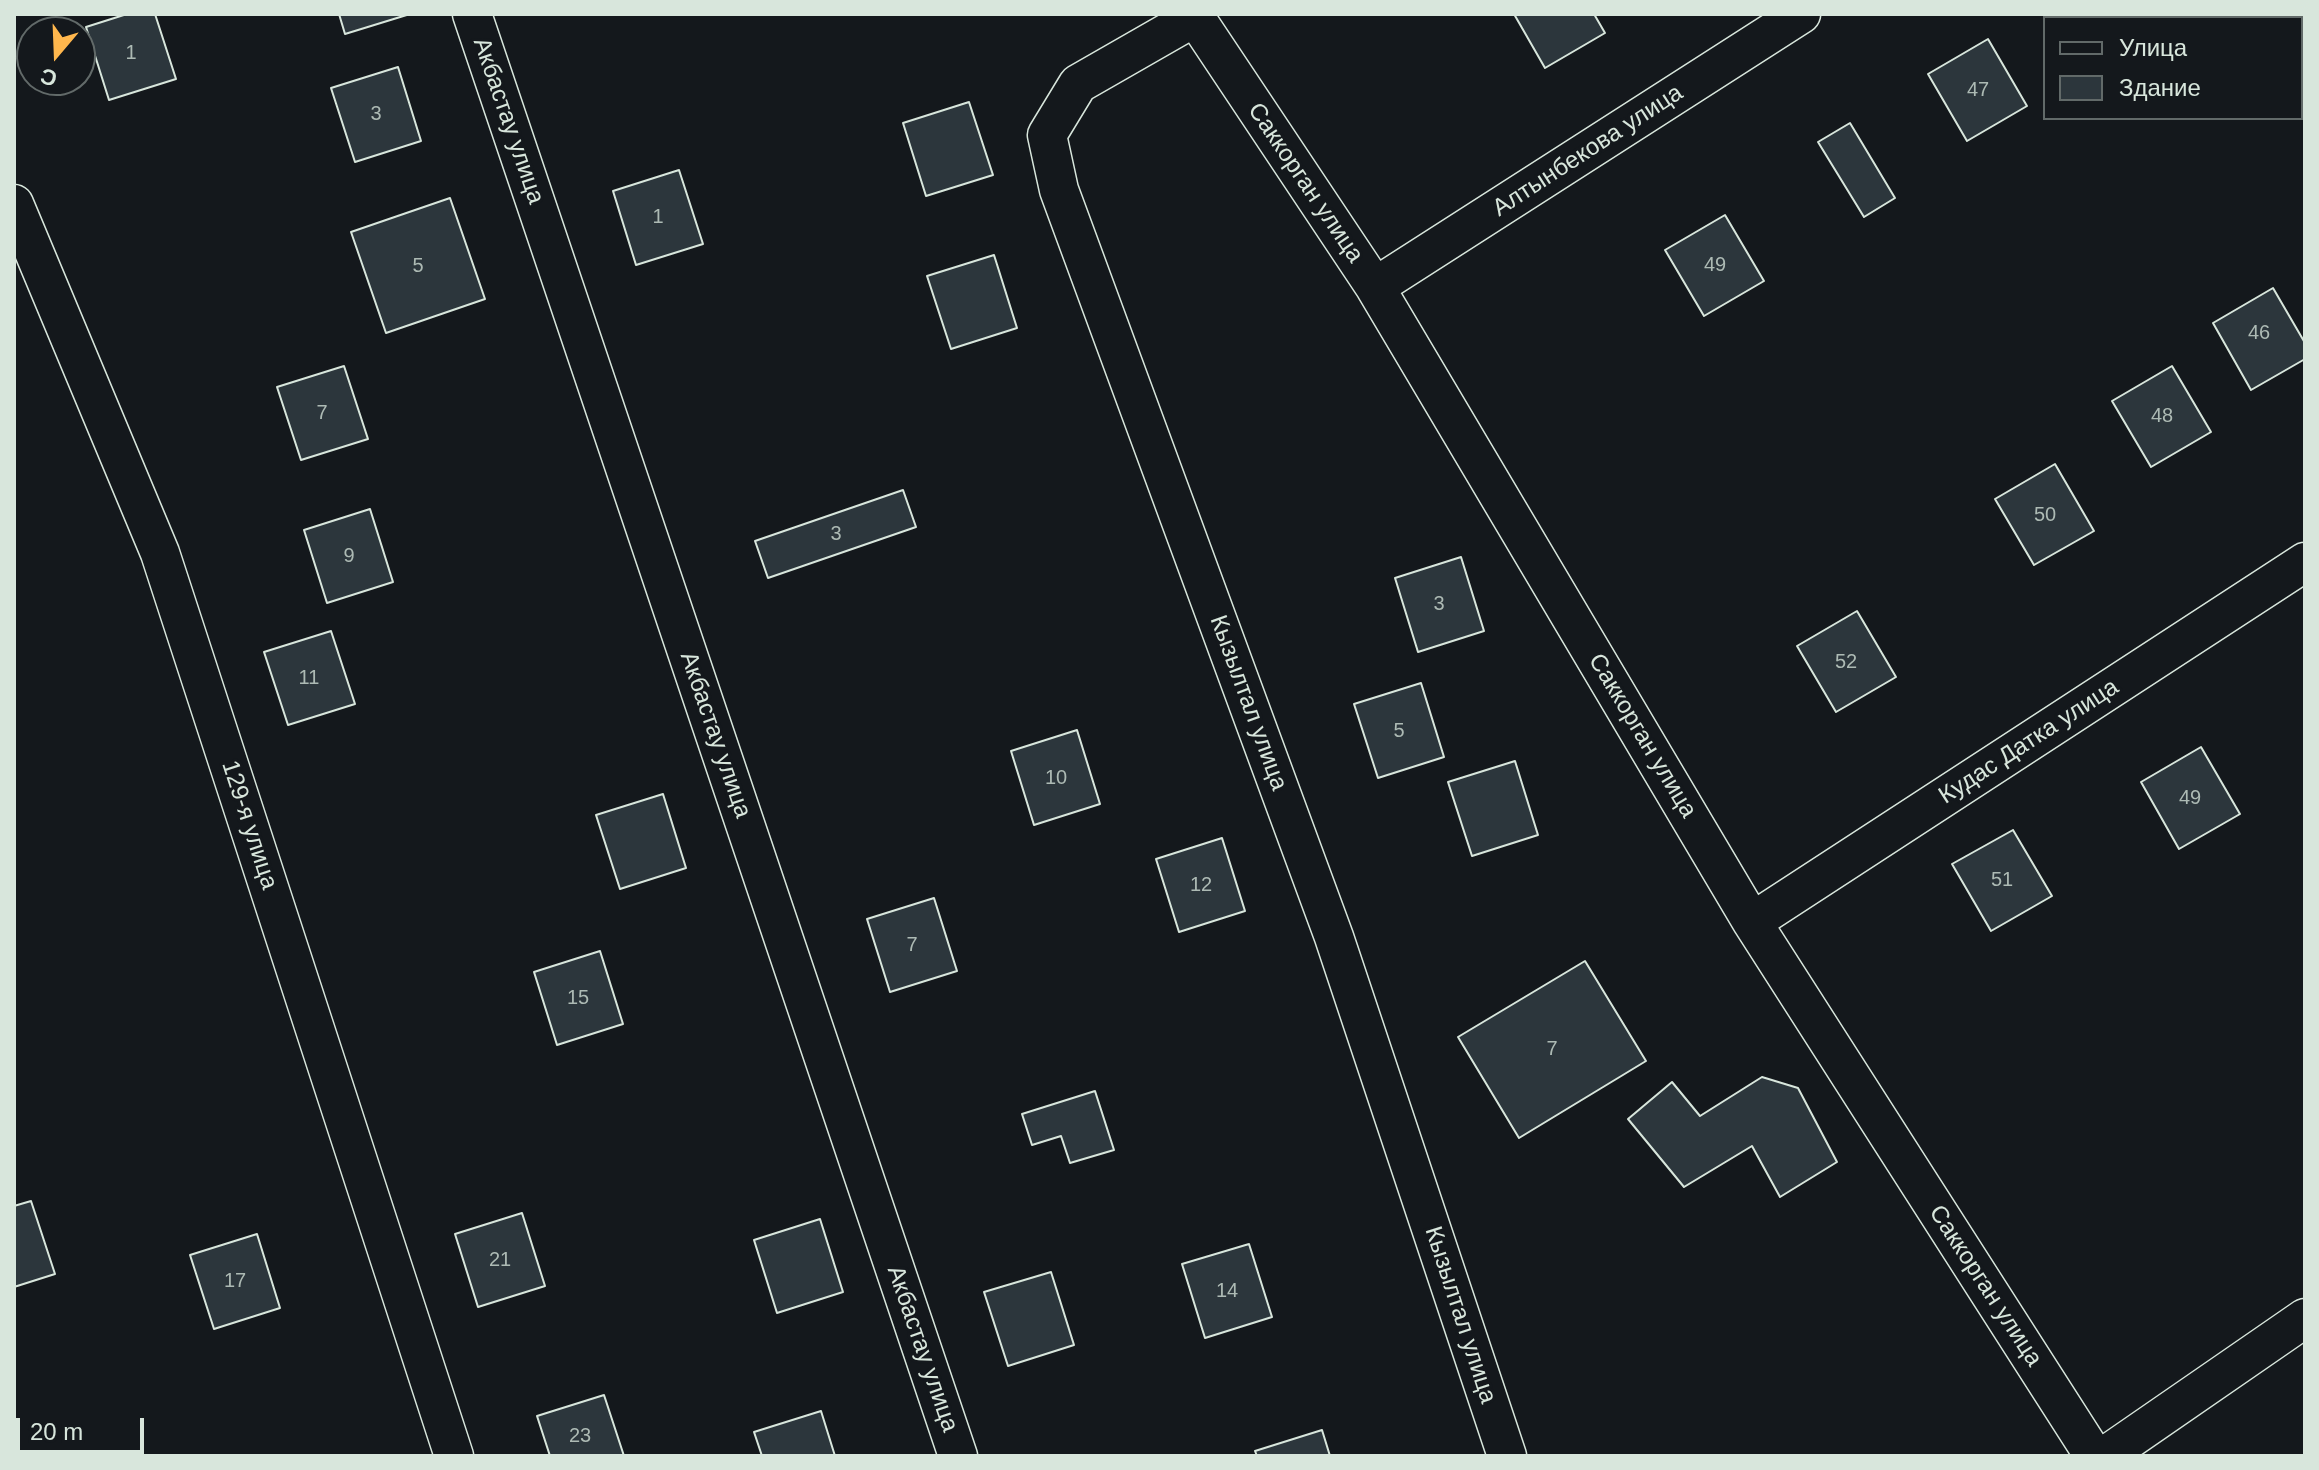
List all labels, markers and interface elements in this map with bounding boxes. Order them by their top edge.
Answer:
north arrow [16,16,96,96]
legend [2043,16,2303,120]
street label: Акбастау улица [466,34,550,208]
text: Улица [2119,34,2187,61]
house number: 1 [125,41,137,65]
text: С [37,63,60,92]
text: Здание [2119,74,2201,101]
house number: 47 [1967,78,1989,102]
street label: Алтынбекова улица [1488,79,1688,223]
street label: Саккорган улица [1241,98,1369,268]
house number: 3 [370,102,382,126]
house number: 1 [652,205,664,229]
house number: 49 [1704,253,1726,277]
house number: 5 [412,254,424,278]
house number: 46 [2248,321,2270,345]
house number: 7 [316,401,328,425]
house number: 48 [2151,404,2173,428]
house number: 50 [2034,503,2056,527]
house number: 3 [830,522,842,546]
house number: 9 [343,544,355,568]
house number: 3 [1433,592,1445,616]
street label: Кызылтал улица [1203,612,1293,794]
street label: Акбастау улица [673,648,757,822]
street label: Саккорган улица [1582,649,1702,823]
house number: 52 [1835,650,1857,674]
house number: 11 [299,666,319,690]
street label: Кудас Датка улица [1934,673,2124,811]
house number: 5 [1393,719,1405,743]
street label: 129-я улица [215,757,283,893]
house number: 10 [1045,766,1067,790]
house number: 49 [2179,786,2201,810]
house number: 51 [1991,868,2013,892]
house number: 12 [1190,873,1212,897]
house number: 7 [906,933,918,957]
house number: 15 [567,986,589,1010]
house number: 7 [1546,1037,1558,1061]
street label: Саккорган улица [1922,1200,2048,1372]
street label: Кызылтал улица [1418,1223,1502,1407]
house number: 21 [489,1248,511,1272]
street label: Акбастау улица [880,1262,964,1436]
house number: 17 [224,1269,246,1293]
house number: 14 [1216,1279,1238,1303]
scale bar [20,1402,148,1452]
text: 20 m [30,1418,83,1445]
house number: 23 [569,1424,591,1448]

